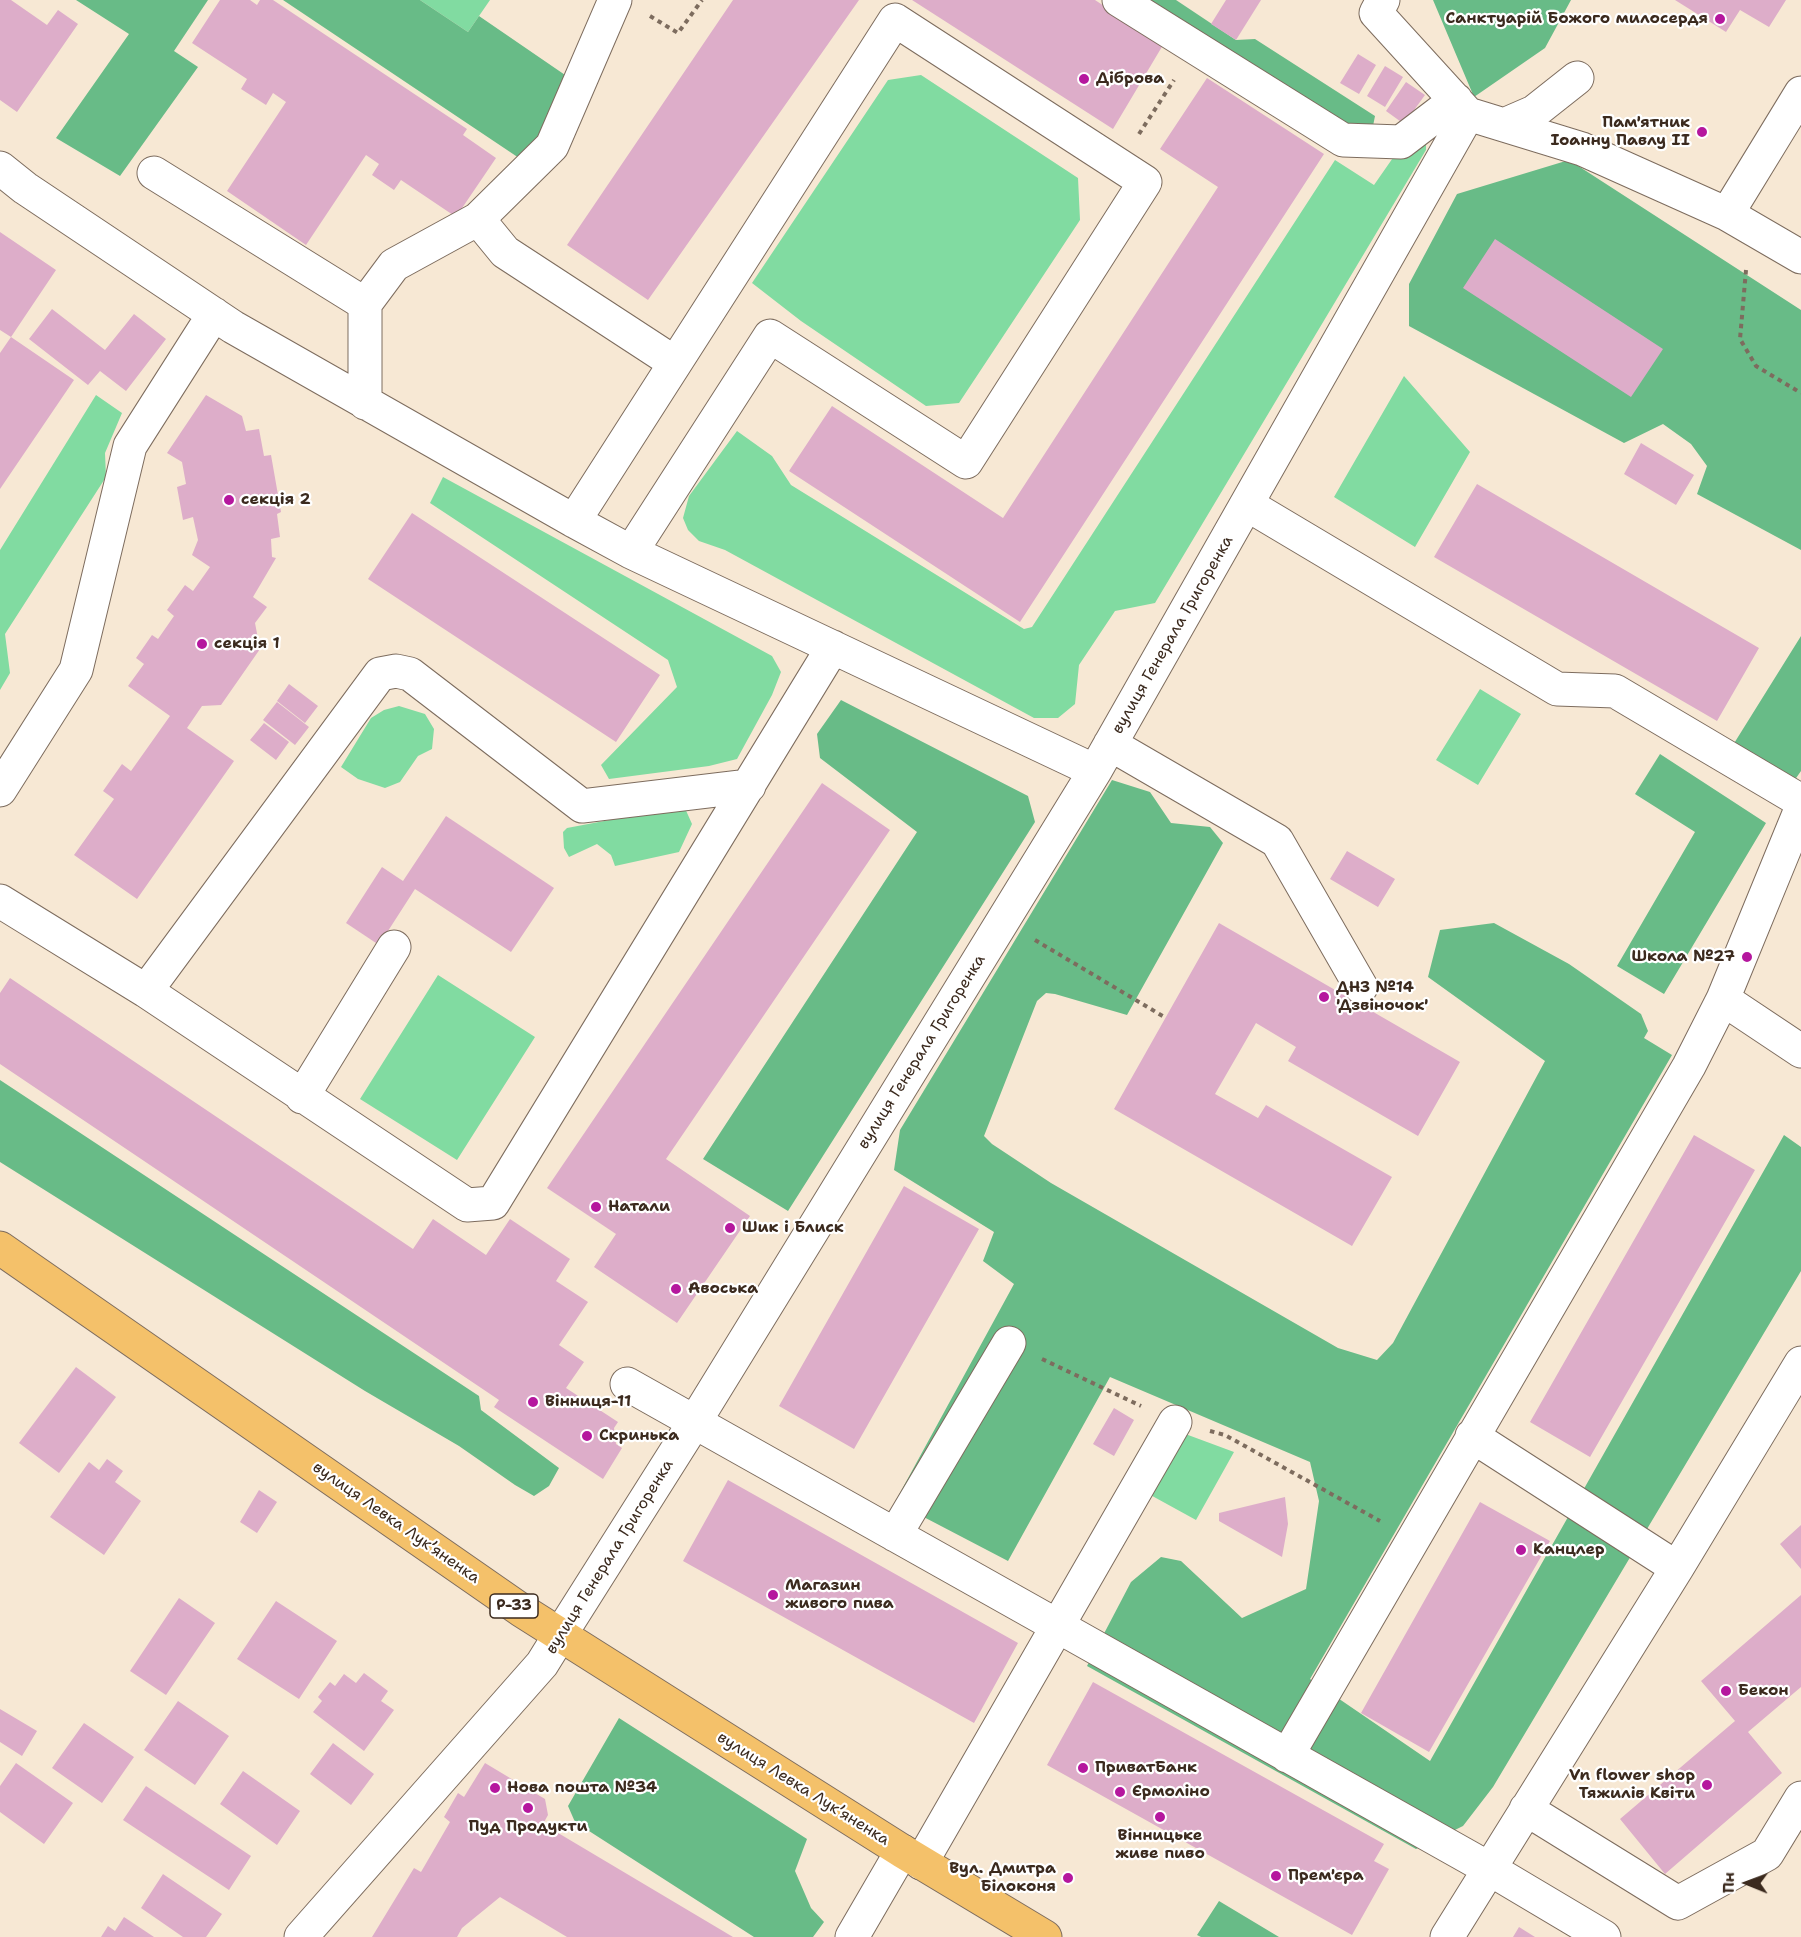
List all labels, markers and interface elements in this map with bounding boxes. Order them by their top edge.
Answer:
place label: Санктуарій Божого милосердя [1446,9,1708,29]
marker: Санктуарій Божого милосердя [1713,12,1727,26]
place label: Діброва [1096,69,1164,89]
marker: Діброва [1077,72,1091,86]
place label: Пам'ятник Іоанну Павлу ІІ [1551,113,1690,151]
marker: Пам'ятник Іоанну Павлу ІІ [1695,125,1709,139]
place label: секція 2 [241,490,311,510]
marker: секція 2 [222,493,236,507]
street label: вулиця Генерала Григоренка [1108,532,1238,738]
place label: секція 1 [214,634,280,654]
marker: секція 1 [195,637,209,651]
place label: Школа №27 [1631,947,1735,967]
marker: Школа №27 [1740,950,1754,964]
street label: вулиця Генерала Григоренка [854,951,990,1153]
place label: ДНЗ №14 'Дзвіночок' [1336,978,1428,1016]
marker: ДНЗ №14 'Дзвіночок' [1317,990,1331,1004]
place label: Натали [608,1197,670,1217]
marker: Натали [589,1200,603,1214]
place label: Шик і Блиск [742,1218,844,1238]
marker: Шик і Блиск [723,1221,737,1235]
place label: Авоська [688,1279,758,1299]
marker: Авоська [669,1282,683,1296]
place label: Вінниця-11 [545,1392,631,1412]
marker: Вінниця-11 [526,1395,540,1409]
place label: Скринька [599,1426,679,1446]
marker: Скринька [580,1429,594,1443]
street label: вулиця Генерала Григоренка [542,1456,678,1658]
street label: вулиця Левка Лукʼяненка [309,1458,483,1588]
place label: Канцлер [1533,1540,1605,1560]
marker: Канцлер [1514,1543,1528,1557]
place label: Магазин живого пива [785,1576,894,1614]
marker: Магазин живого пива [766,1588,780,1602]
road number: Р-33 [490,1594,538,1618]
place label: Бекон [1738,1681,1789,1701]
marker: Бекон [1719,1684,1733,1698]
street label: вулиця Левка Лукʼяненка [713,1728,893,1850]
place label: ПриватБанк [1095,1758,1197,1778]
marker: ПриватБанк [1076,1761,1090,1775]
place label: Vn flower shop Тяжилів Квіти [1569,1766,1695,1804]
place label: Нова пошта №34 [507,1778,657,1798]
marker: Vn flower shop Тяжилів Квіти [1700,1778,1714,1792]
marker: Нова пошта №34 [488,1781,502,1795]
place label: Єрмоліно [1132,1782,1210,1802]
marker: Єрмоліно [1113,1785,1127,1799]
marker: Пуд Продукти [521,1801,535,1815]
marker: Вінницьке живе пиво [1153,1810,1167,1824]
place label: Пуд Продукти [468,1817,588,1837]
place label: Вінницьке живе пиво [1115,1826,1205,1864]
north arrow [1717,1853,1777,1913]
place label: Вул. Дмитра Білоконя [949,1859,1056,1897]
place label: Прем'єра [1288,1866,1364,1886]
marker: Прем'єра [1269,1869,1283,1883]
marker: Вул. Дмитра Білоконя [1061,1871,1075,1885]
text: Пн [1718,1872,1739,1893]

